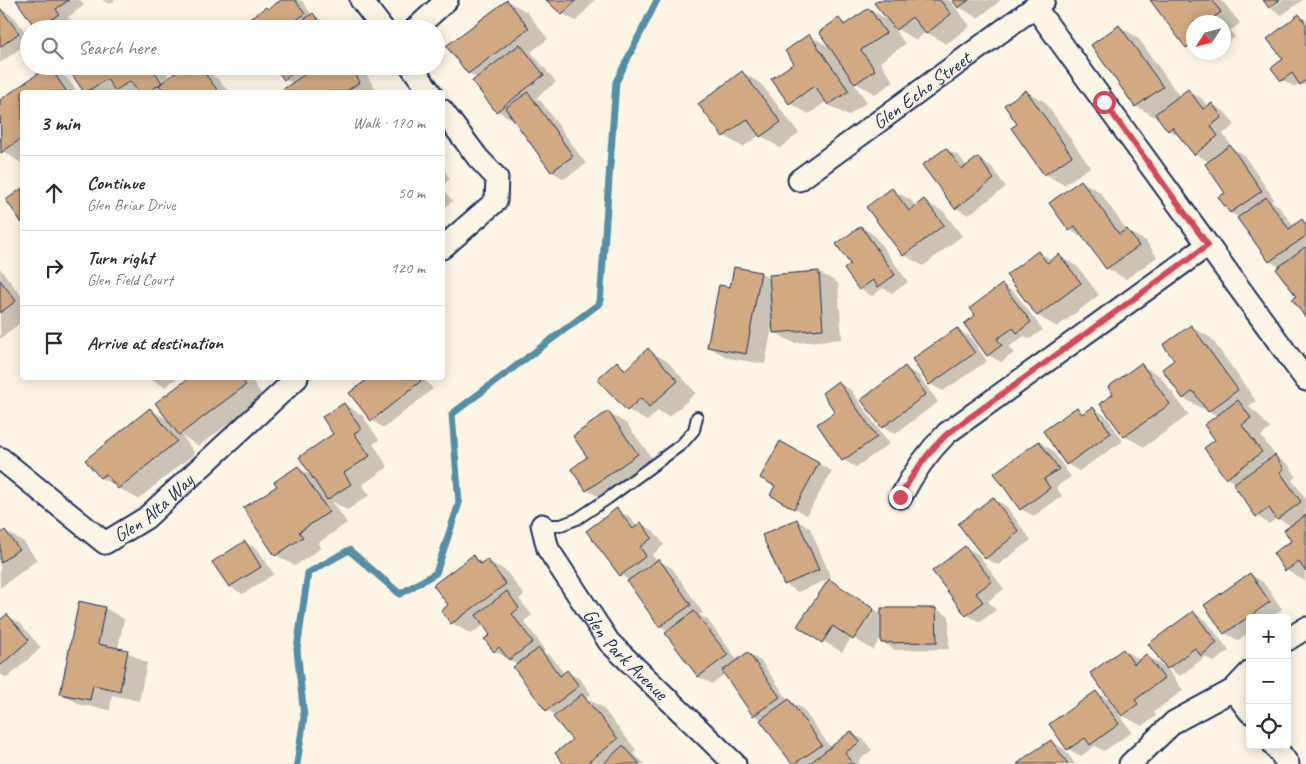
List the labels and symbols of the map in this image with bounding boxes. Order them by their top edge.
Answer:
north arrow [1186,15,1231,60]
street label: Glen Echo Street [868,45,978,135]
route start [1093,91,1116,114]
street label: Glen Alta Way [109,468,200,548]
route end [889,486,912,509]
street label: Glen Park Avenue [577,604,674,706]

